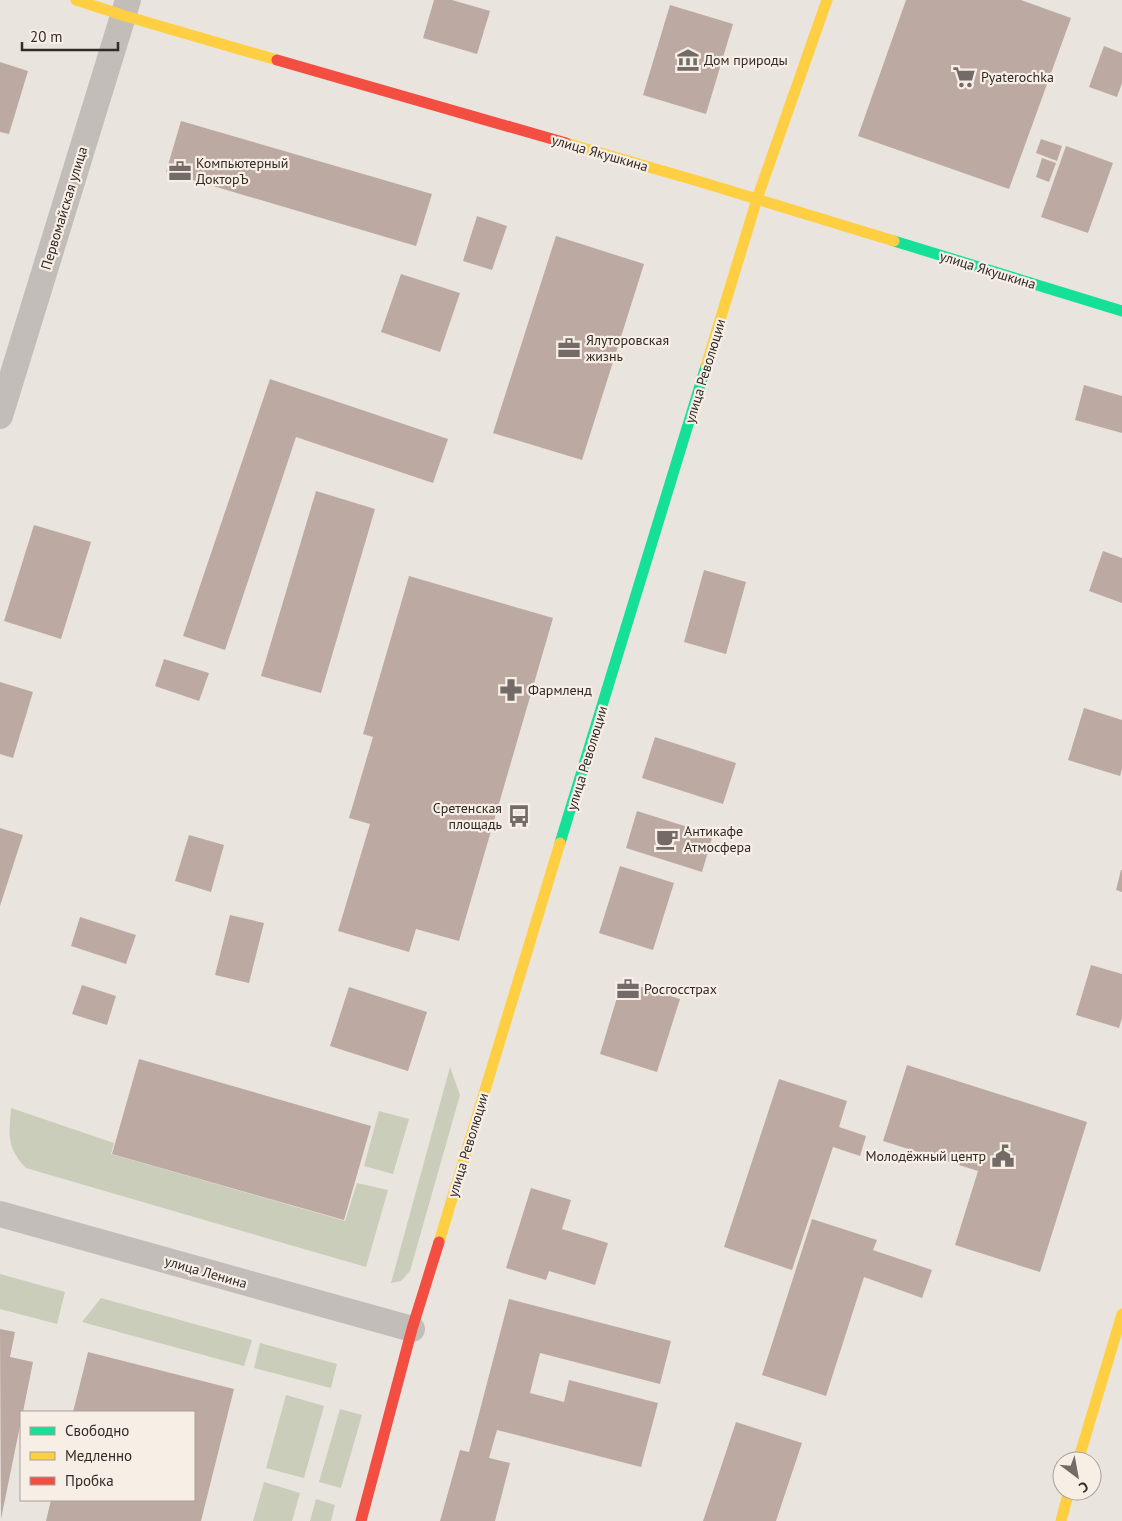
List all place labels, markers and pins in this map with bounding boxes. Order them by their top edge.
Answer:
museum icon: Дом природы [675,47,701,73]
place label: Дом природы [704,51,788,69]
supermarket icon: Pyaterochka [951,64,977,90]
place label: Pyaterochka [981,68,1054,86]
place label: Компьютерный ДокторЪ [196,154,288,188]
office icon: Компьютерный ДокторЪ [167,158,193,184]
place label: Ялуторовская жизнь [586,331,669,365]
office icon: Ялуторовская жизнь [556,335,582,361]
pharmacy icon: Фармленд [498,677,524,703]
place label: Фармленд [528,681,592,699]
place label: Сретенская площадь [433,799,503,833]
bus stop icon: Сретенская площадь [506,803,532,829]
place label: Антикафе Атмосфера [684,822,751,856]
cafe icon: Антикафе Атмосфера [654,826,680,852]
office icon: Росгосстрах [615,976,641,1002]
place label: Росгосстрах [644,980,717,998]
public building icon: Молодёжный центр [990,1143,1016,1169]
place label: Молодёжный центр [866,1147,986,1165]

